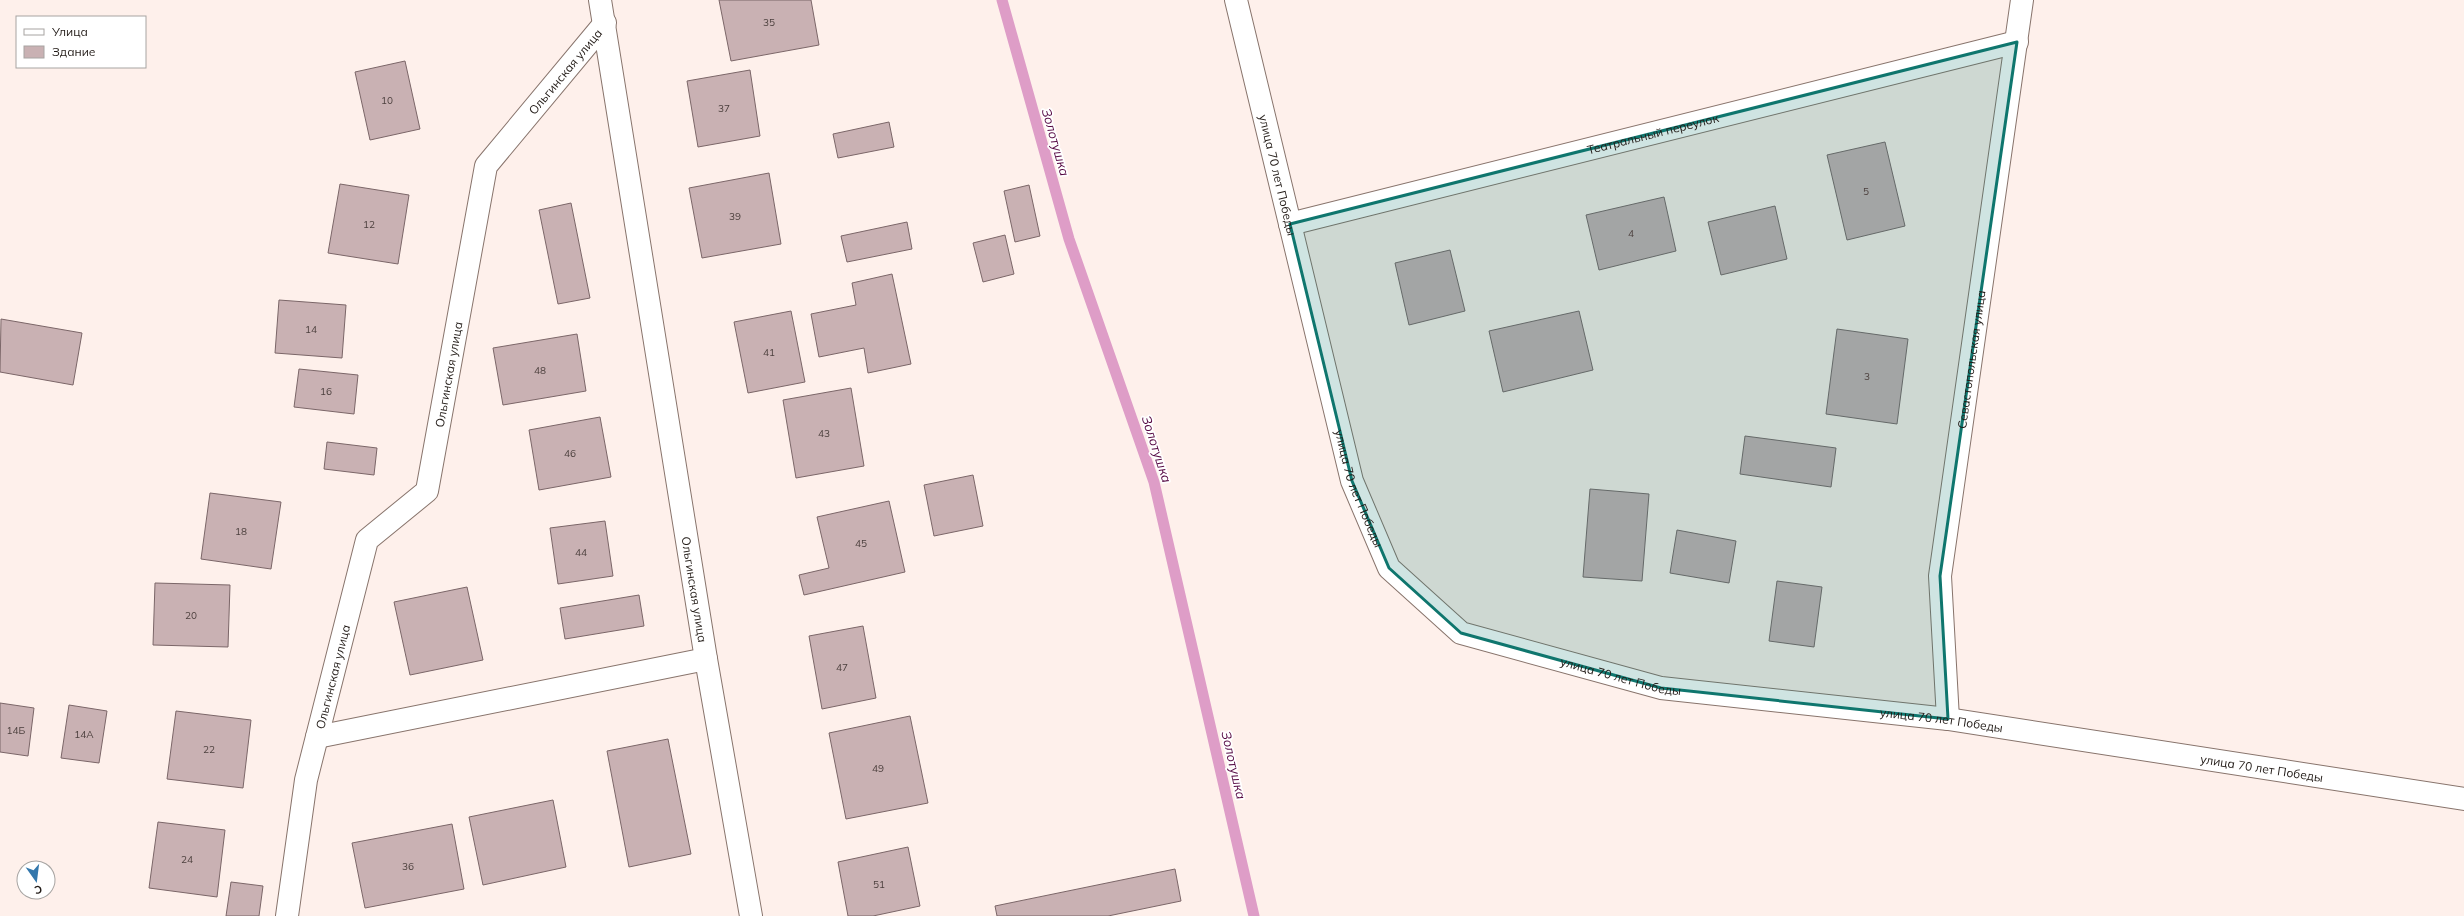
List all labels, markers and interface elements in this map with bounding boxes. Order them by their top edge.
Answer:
legend [16,16,146,68]
house number: 35 [763,16,775,29]
text: Улица [51,24,88,39]
street label: Ольгинская улица [525,25,605,117]
text: Здание [52,44,96,59]
house number: 10 [381,94,393,107]
house number: 37 [718,102,730,115]
water label: Золотушка [1039,106,1073,178]
street label: Театральный переулок [1586,109,1721,157]
street label: улица 70 лет Победы [1256,113,1300,237]
house number: 5 [1863,185,1869,198]
house number: 39 [729,210,741,223]
house number: 12 [363,218,375,231]
house number: 4 [1628,227,1634,240]
street label: Севастопольская улица [1954,289,1988,430]
street label: Ольгинская улица [431,320,465,428]
house number: 14 [305,323,317,336]
house number: 41 [763,346,775,359]
house number: 48 [534,364,546,377]
house number: 3 [1864,370,1870,383]
house number: 16 [320,385,332,398]
water label: Золотушка [1139,413,1175,485]
house number: 43 [818,427,830,440]
street label: улица 70 лет Победы [1332,428,1387,549]
house number: 46 [564,447,576,460]
house number: 18 [235,525,247,538]
street label: Ольгинская улица [679,535,711,643]
house number: 45 [855,537,867,550]
house number: 44 [575,546,587,559]
house number: 20 [185,609,197,622]
street label: Ольгинская улица [312,623,353,730]
street label: улица 70 лет Победы [1559,653,1682,698]
house number: 47 [836,661,848,674]
street label: улица 70 лет Победы [1879,704,2004,735]
house number: 14Б [7,724,26,737]
house number: 14А [74,728,94,741]
water label: Золотушка [1218,729,1250,801]
house number: 22 [203,743,215,756]
street label: улица 70 лет Победы [2199,751,2324,785]
house number: 49 [872,762,884,775]
house number: 24 [181,853,193,866]
north arrow [16,860,56,900]
house number: 36 [402,860,414,873]
house number: 51 [873,878,885,891]
text: С [33,882,44,898]

